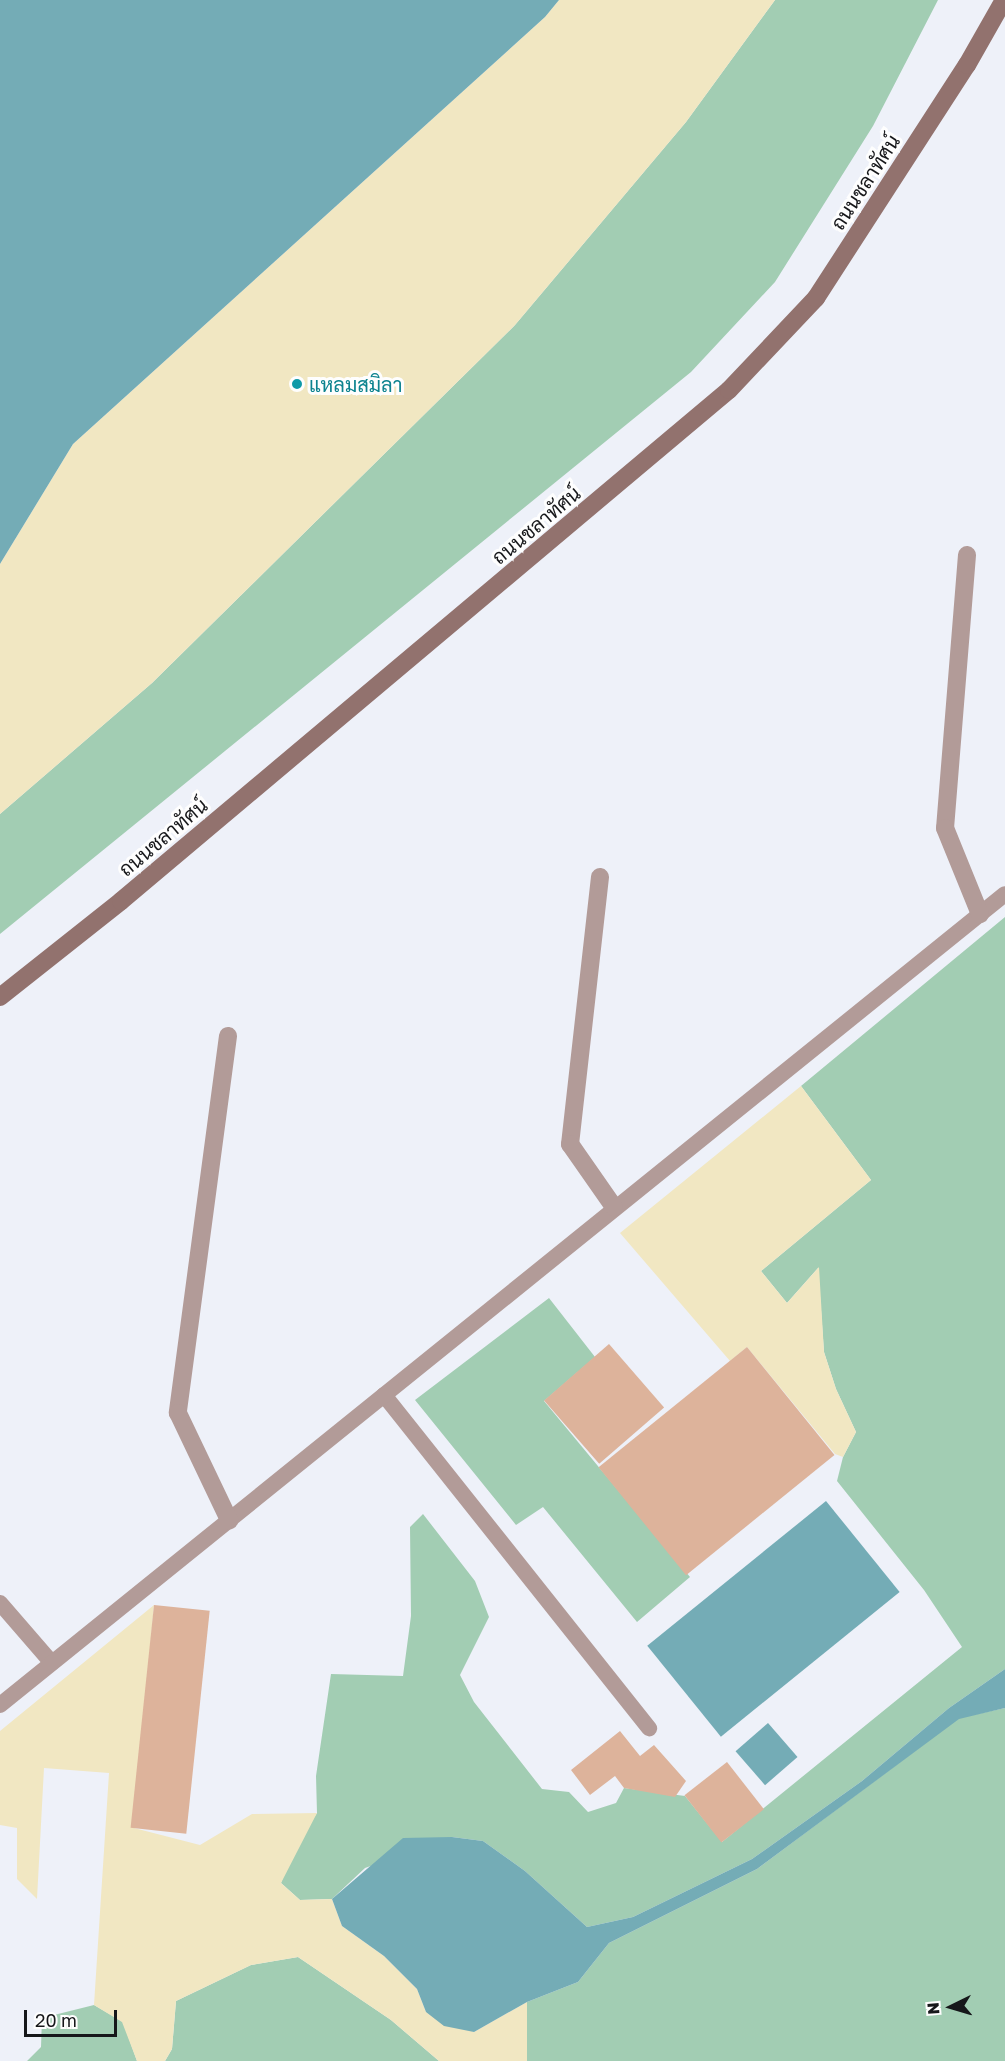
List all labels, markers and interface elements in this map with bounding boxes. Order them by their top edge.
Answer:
street label: ถนนชลาทัศน์ [825,130,905,234]
place label: แหลมสมิลา [309,372,402,396]
marker: แหลมสมิลา [290,377,304,391]
street label: ถนนชลาทัศน์ [487,481,585,569]
street label: ถนนชลาทัศน์ [114,793,212,881]
north arrow [921,1977,981,2037]
scale bar [27,1998,120,2036]
text: N [923,2002,944,2016]
text: 20 m [35,2009,77,2031]

